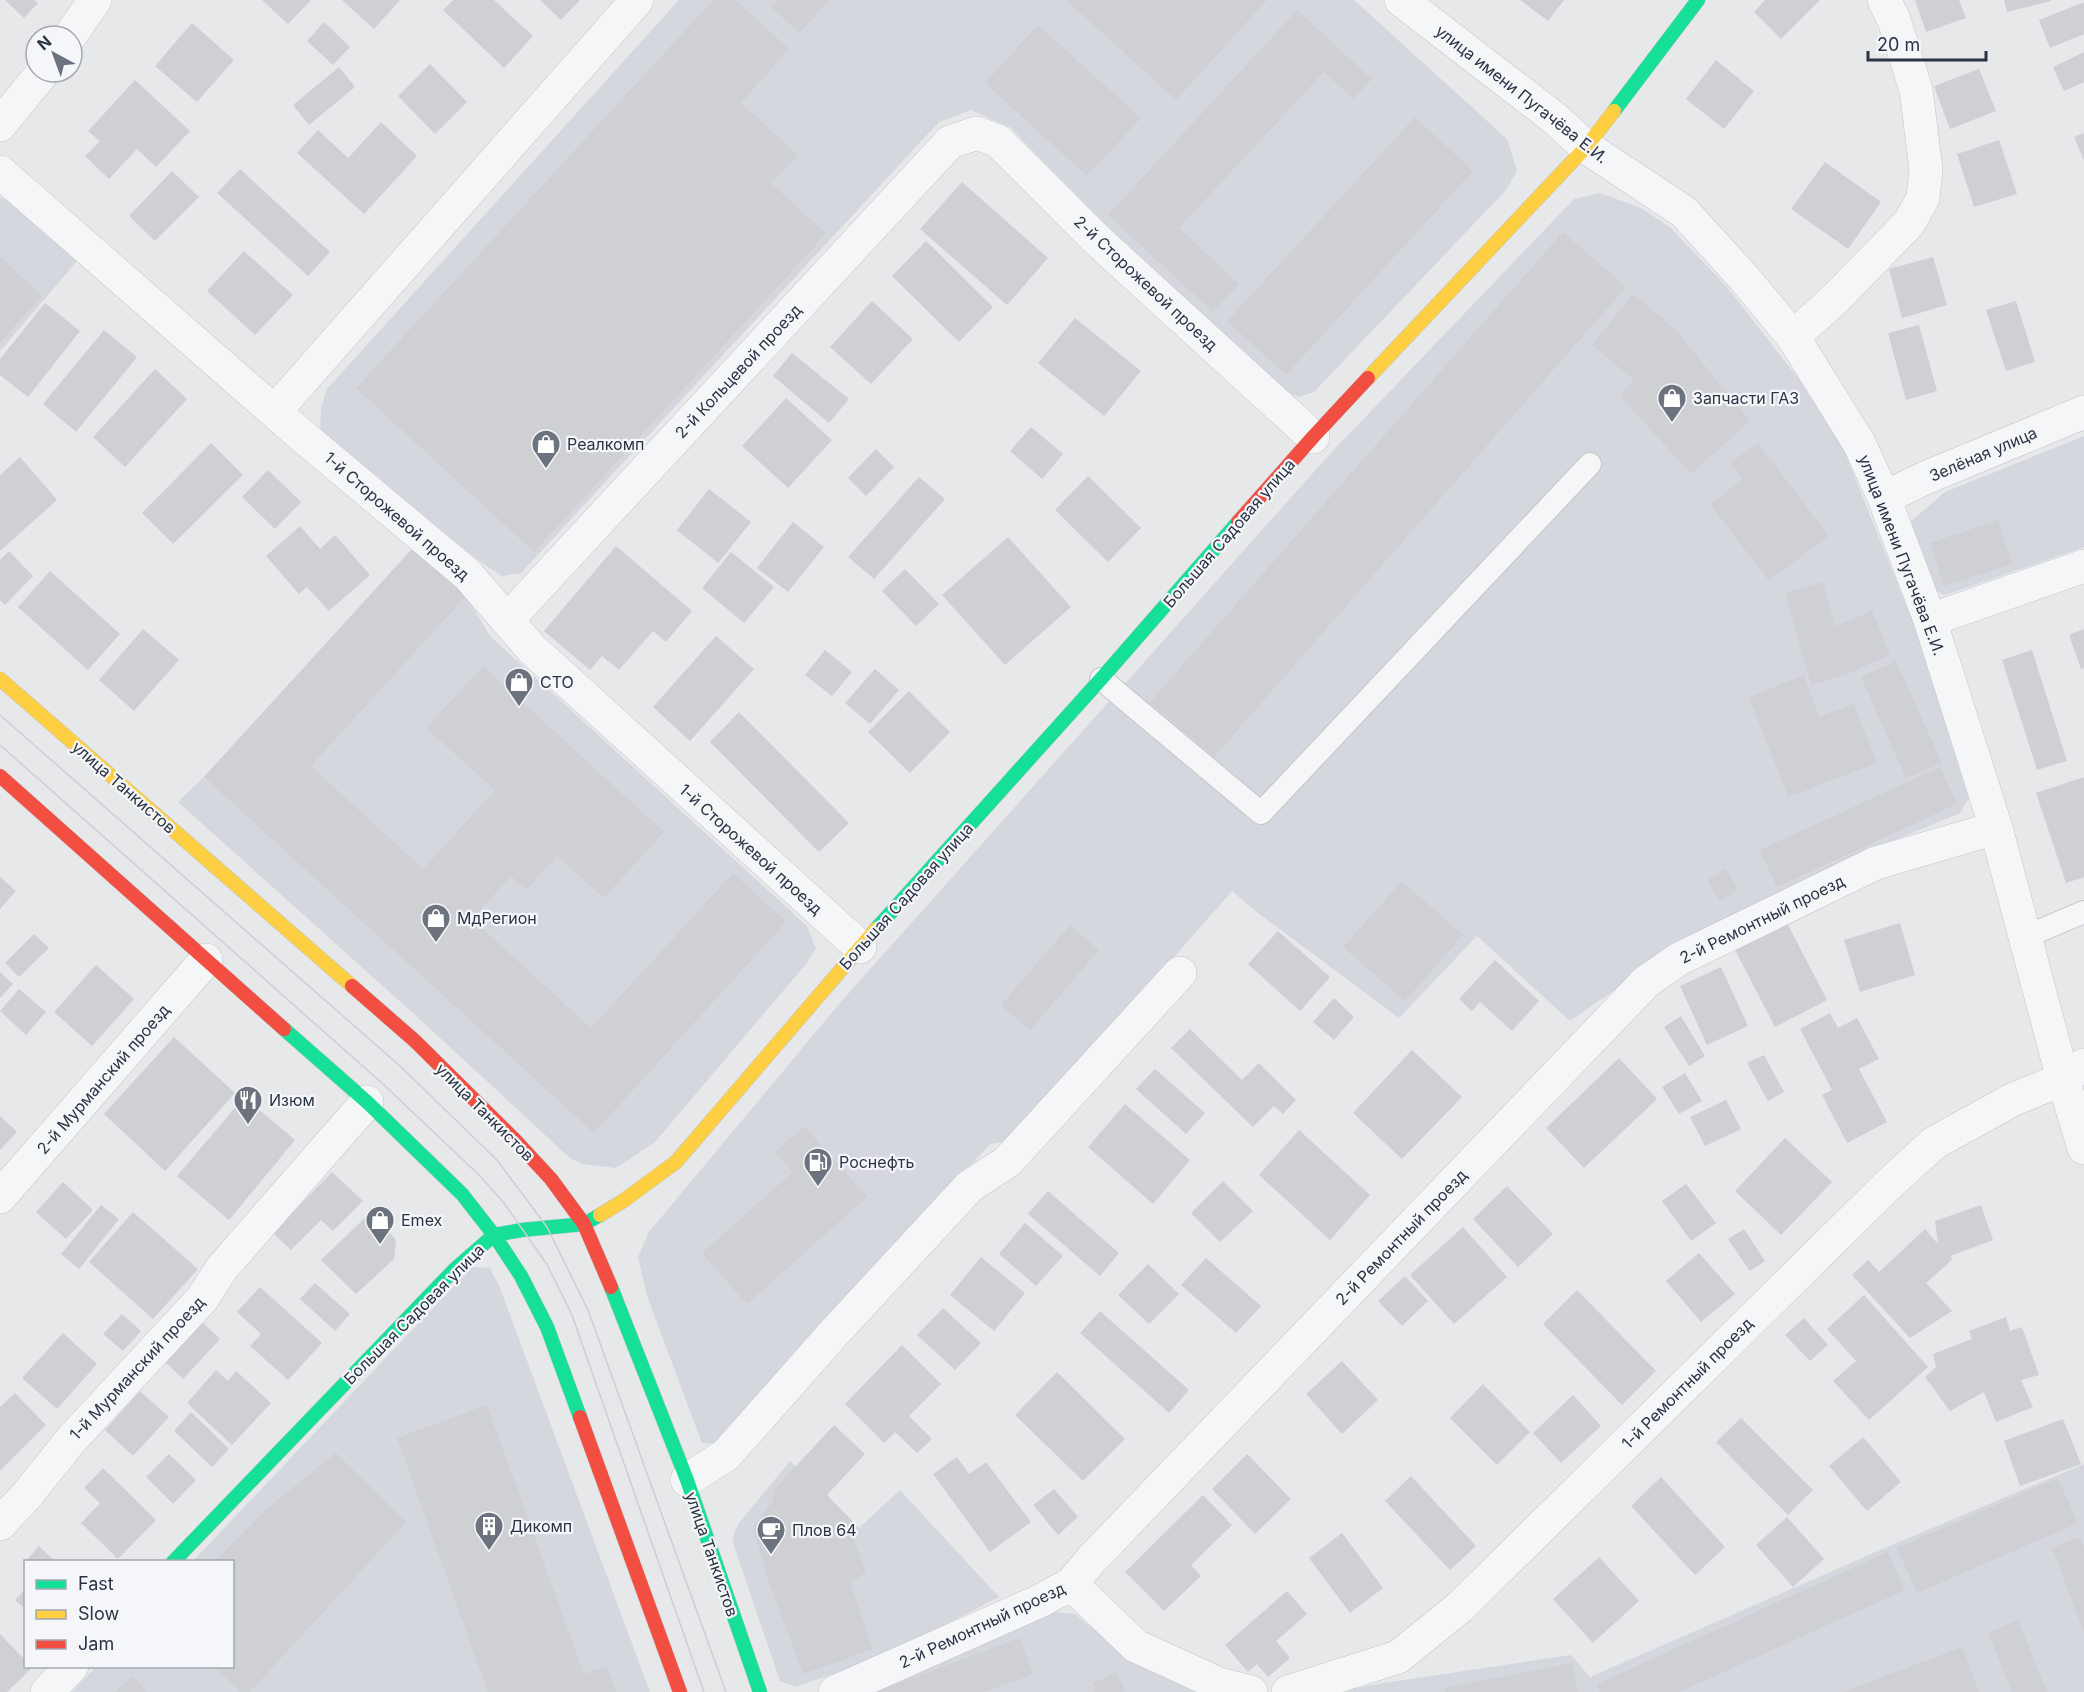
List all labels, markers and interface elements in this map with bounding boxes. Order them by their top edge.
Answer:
street label: улица имени Пугачёва Е.И. [1432,20,1612,168]
north arrow [24,24,84,84]
scale bar [1868,24,1986,62]
text: N [33,31,55,54]
text: 20 m [1877,34,1920,55]
street label: 2-й Сторожевой проезд [1070,211,1222,355]
street label: 2-й Кольцевой проезд [671,300,805,442]
shop icon: Запчасти ГАЗ [1656,382,1688,424]
place label: Запчасти ГАЗ [1693,388,1799,408]
street label: Зелёная улица [1926,422,2040,486]
shop icon: Реалкомп [530,428,562,470]
place label: Реалкомп [567,434,644,454]
street label: 1-й Сторожевой проезд [320,447,474,585]
street label: улица имени Пугачёва Е.И. [1854,452,1950,658]
street label: Большая Садовая улица [1159,454,1299,612]
shop icon: СТО [503,666,535,708]
place label: СТО [540,672,574,692]
street label: улица Танкистов [68,737,180,837]
street label: 1-й Сторожевой проезд [675,779,827,919]
street label: Большая Садовая улица [835,818,977,974]
street label: 2-й Ремонтный проезд [1676,870,1848,968]
shop icon: МдРегион [420,902,452,944]
place label: МдРегион [457,908,537,928]
street label: 2-й Мурманский проезд [32,1000,174,1158]
street label: улица Танкистов [432,1059,538,1165]
restaurant icon: Изюм [232,1084,264,1126]
place label: Изюм [269,1090,315,1110]
fuel station icon: Роснефть [802,1146,834,1188]
place label: Роснефть [839,1152,914,1172]
street label: 2-й Ремонтный проезд [1331,1165,1471,1309]
shop icon: Emex [364,1204,396,1246]
place label: Emex [401,1210,443,1230]
street label: Большая Садовая улица [339,1239,489,1389]
street label: 1-й Мурманский проезд [65,1292,209,1444]
street label: 1-й Ремонтный проезд [1617,1313,1757,1453]
street label: улица Танкистов [681,1489,743,1619]
building icon: Дикомп [473,1510,505,1552]
cafe icon: Плов 64 [755,1514,787,1556]
place label: Дикомп [510,1516,572,1536]
place label: Плов 64 [792,1520,856,1540]
legend [24,1560,234,1668]
text: Fast [78,1573,114,1594]
street label: 2-й Ремонтный проезд [896,1578,1068,1672]
text: Slow [78,1603,119,1624]
text: Jam [78,1633,114,1654]

